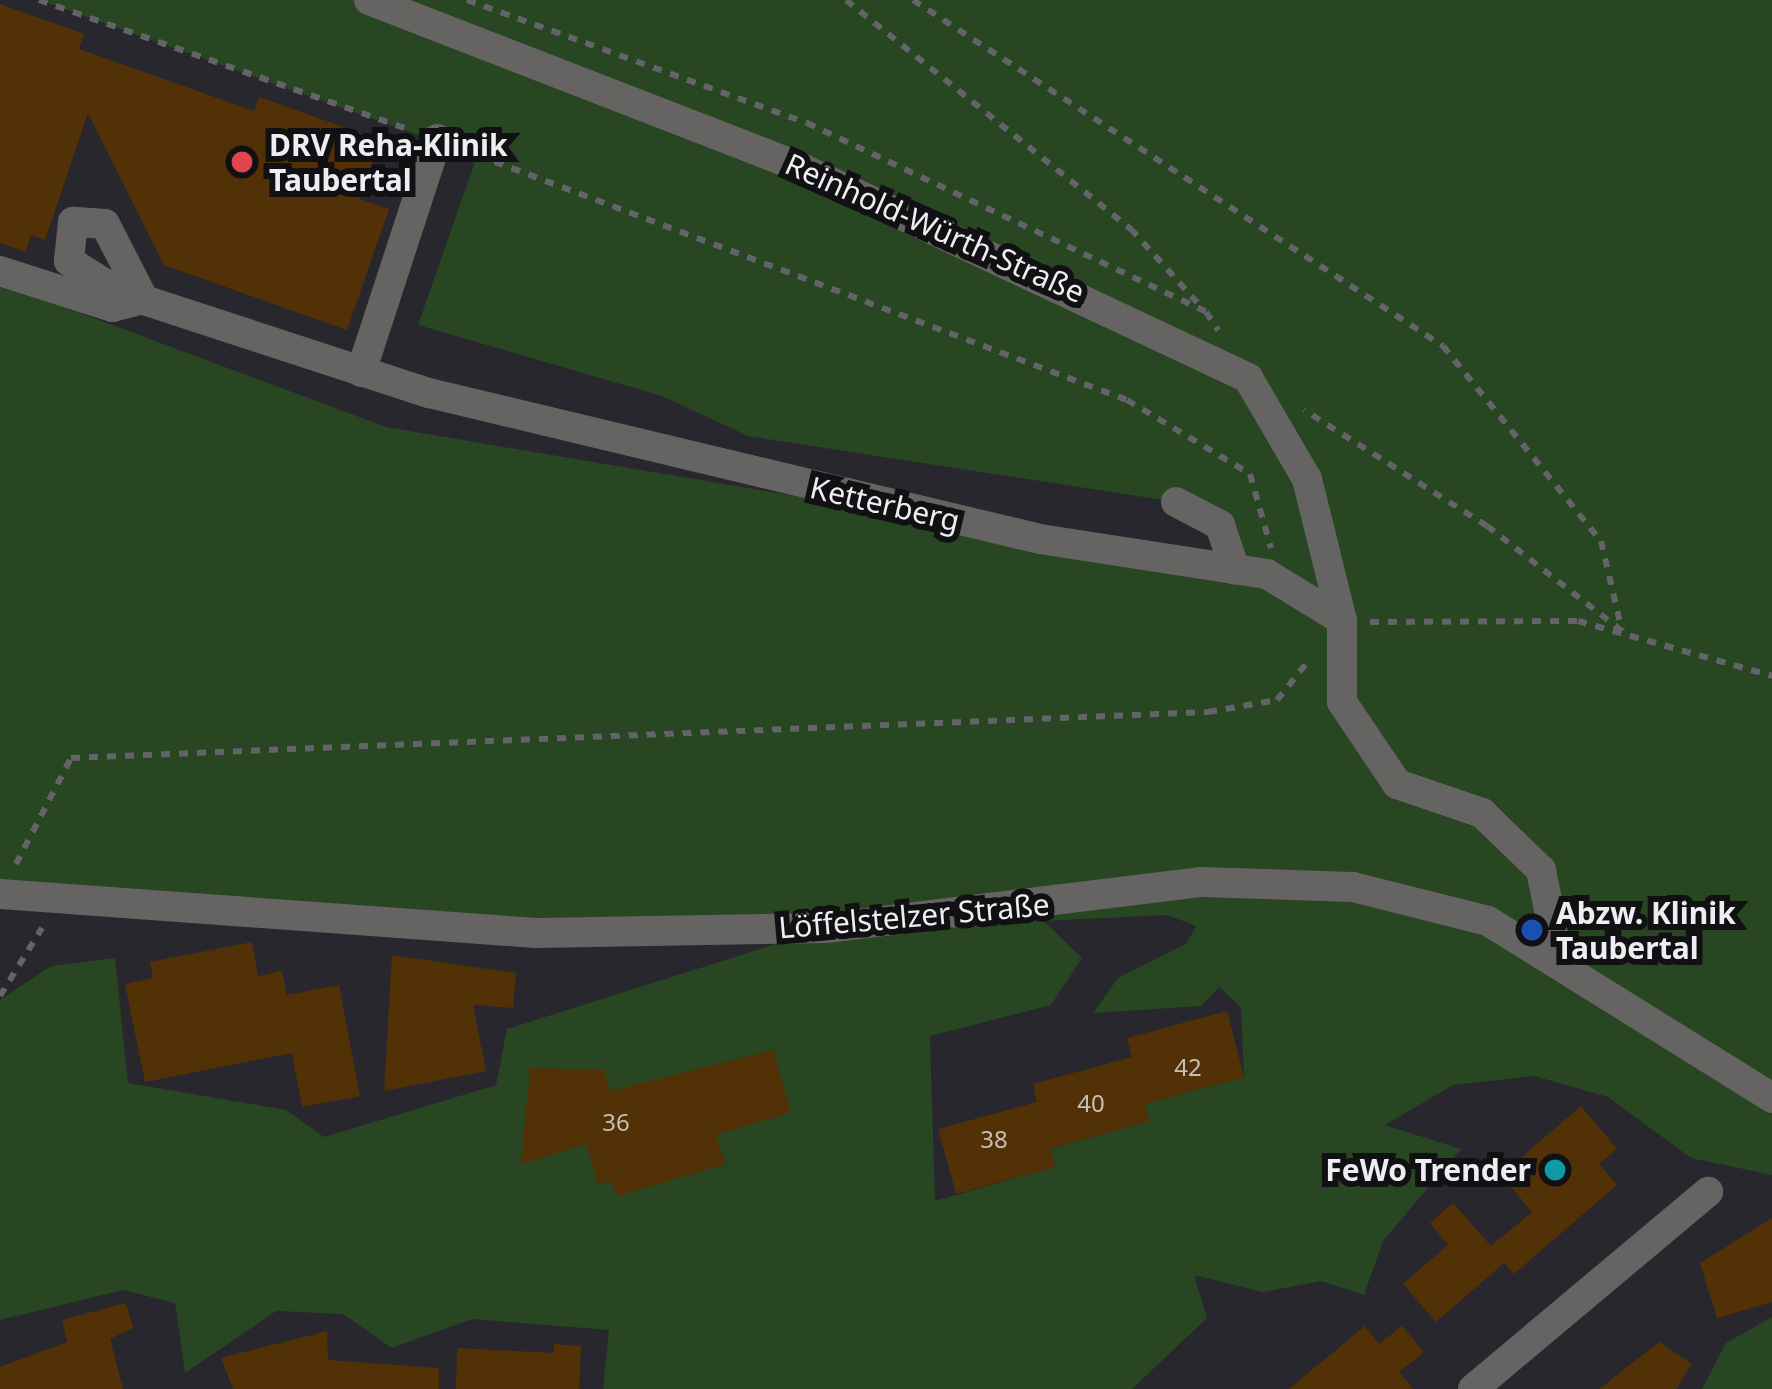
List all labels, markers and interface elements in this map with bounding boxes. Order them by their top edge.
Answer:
place label: DRV Reha-Klinik Taubertal [269,127,507,198]
marker: DRV Reha-Klinik Taubertal [226,146,258,178]
street label: Reinhold-Würth-Straße [780,146,1090,310]
street label: Ketterberg [807,469,963,539]
street label: Löffelstelzer Straße [777,886,1051,946]
place label: Abzw. Klinik Taubertal [1556,895,1736,966]
marker: Abzw. Klinik Taubertal [1519,917,1545,943]
house number: 42 [1174,1053,1202,1081]
house number: 40 [1077,1089,1105,1117]
house number: 36 [602,1108,630,1136]
house number: 38 [980,1125,1008,1153]
place label: FeWo Trender [1325,1152,1531,1188]
marker: FeWo Trender [1542,1157,1568,1183]

